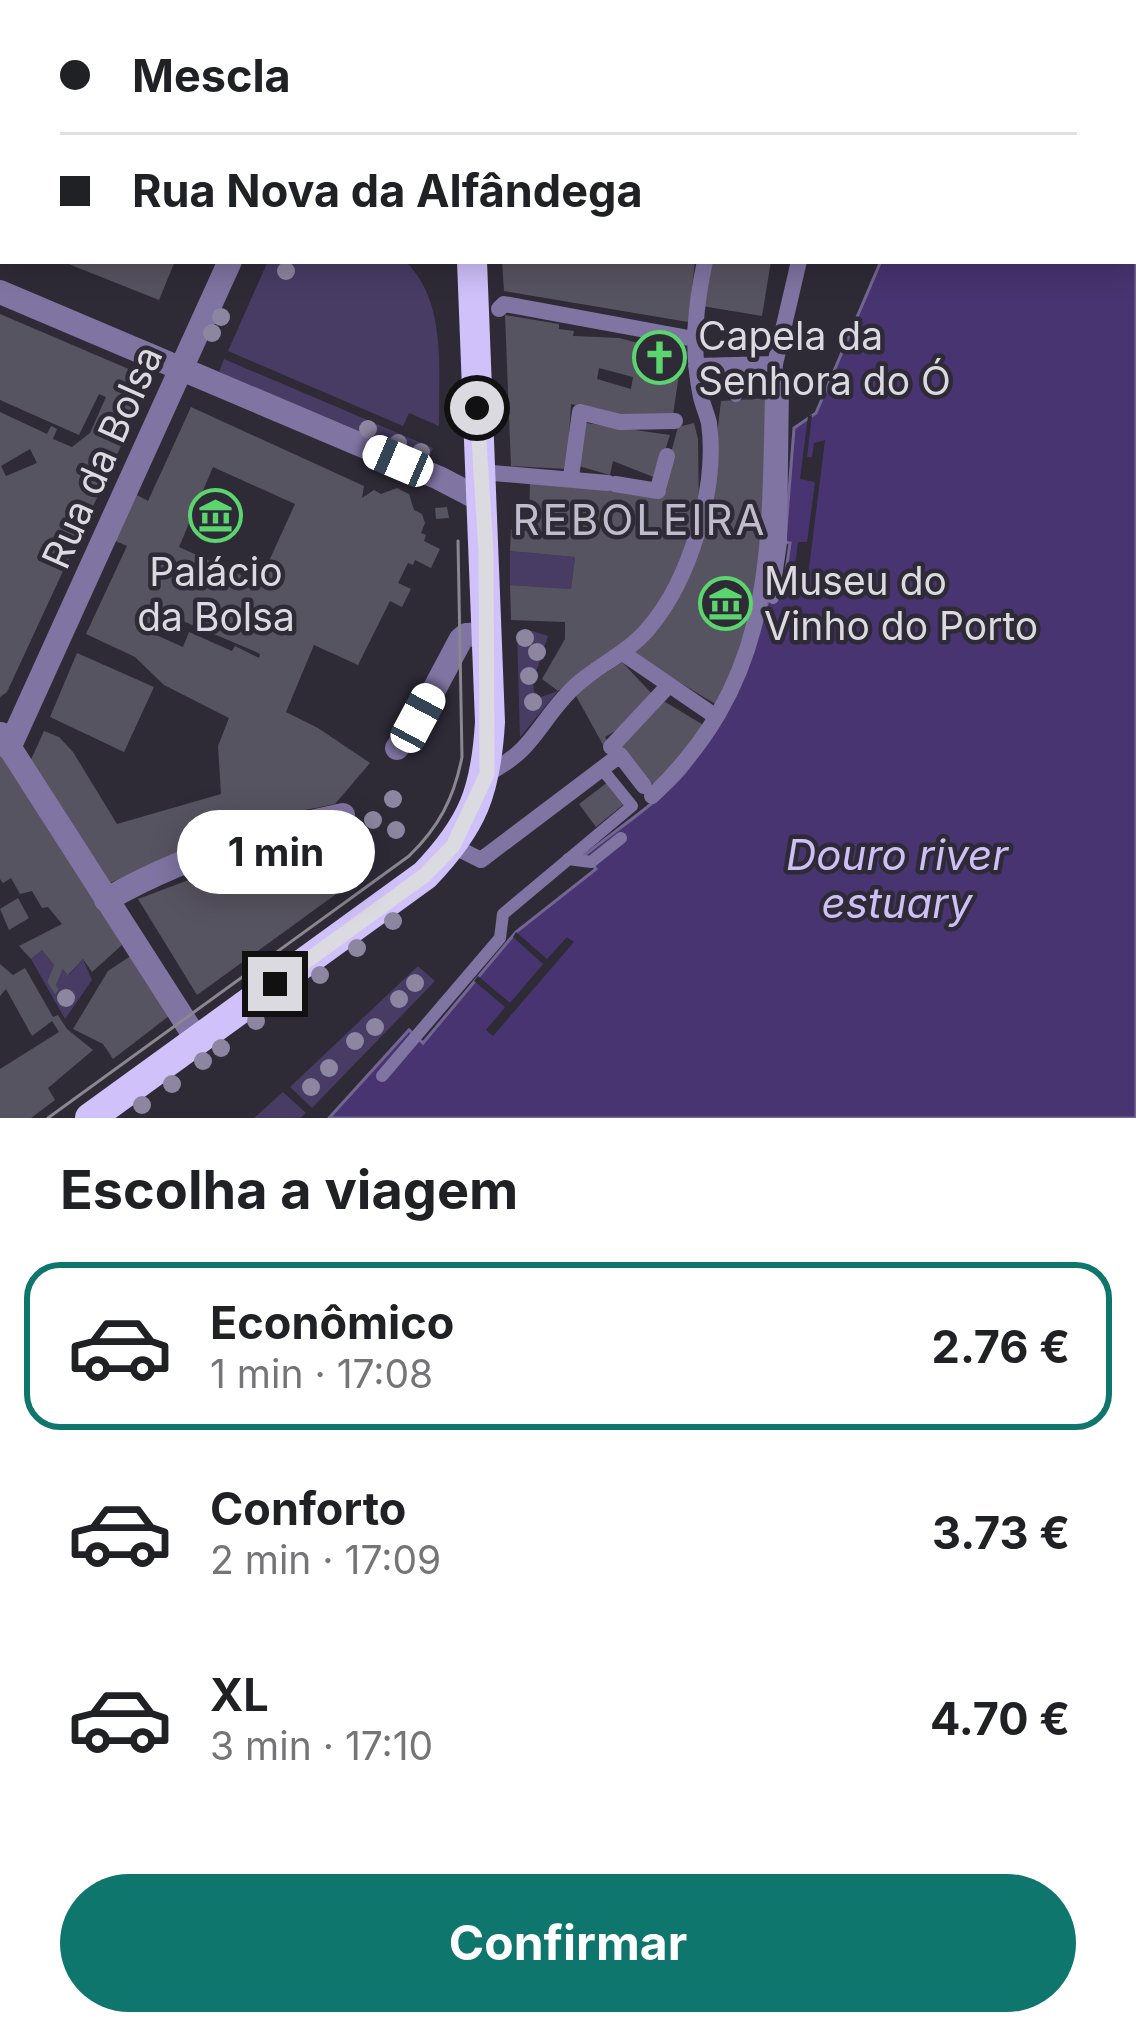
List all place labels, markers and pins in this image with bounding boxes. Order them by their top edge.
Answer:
place label: Capela da Senhora do Ó [698,312,951,404]
church icon: Capela da Senhora do Ó [631,330,687,386]
museum icon: Palácio da Bolsa [188,487,244,543]
place label: Palácio da Bolsa [137,548,295,640]
place label: Museu do Vinho do Porto [764,557,1038,649]
museum icon: Museu do Vinho do Porto [697,575,753,631]

